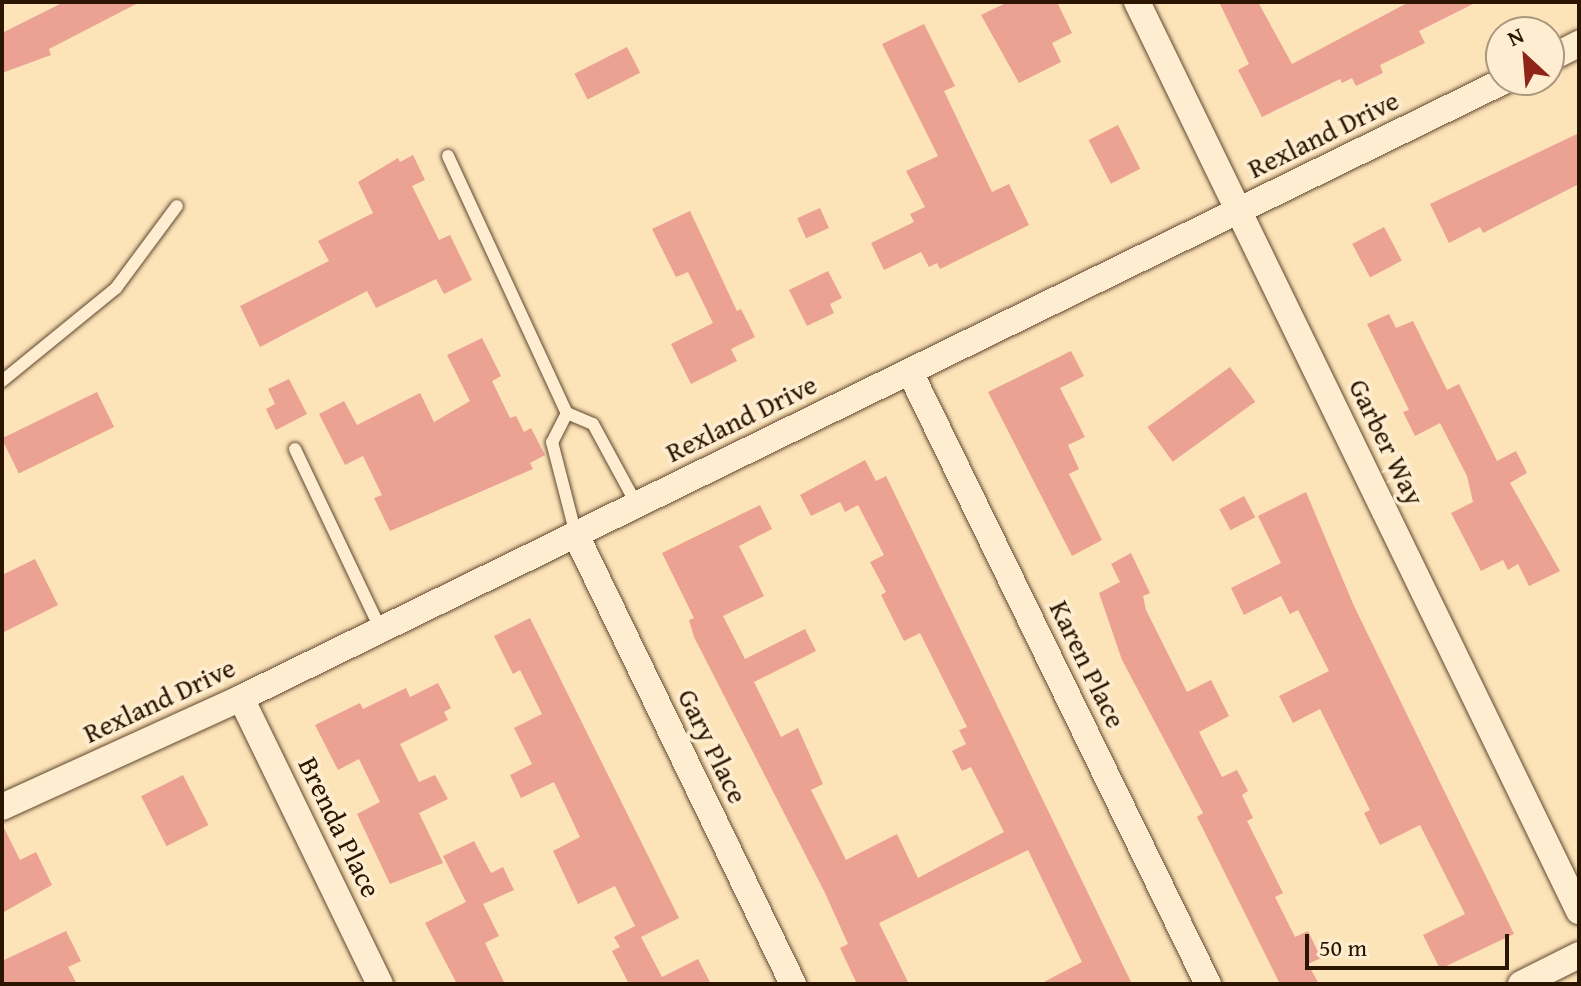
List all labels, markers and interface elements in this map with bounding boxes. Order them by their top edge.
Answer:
north arrow [1485,16,1565,96]
text: N [1502,19,1529,54]
street label: Rexland Drive [1242,83,1404,185]
street label: Rexland Drive [660,367,822,469]
street label: Garber Way [1342,373,1432,511]
street label: Karen Place [1043,595,1133,733]
street label: Rexland Drive [78,650,240,750]
street label: Gary Place [671,683,755,809]
street label: Brenda Place [292,751,388,903]
scale bar [1309,918,1513,968]
text: 50 m [1319,930,1367,965]

